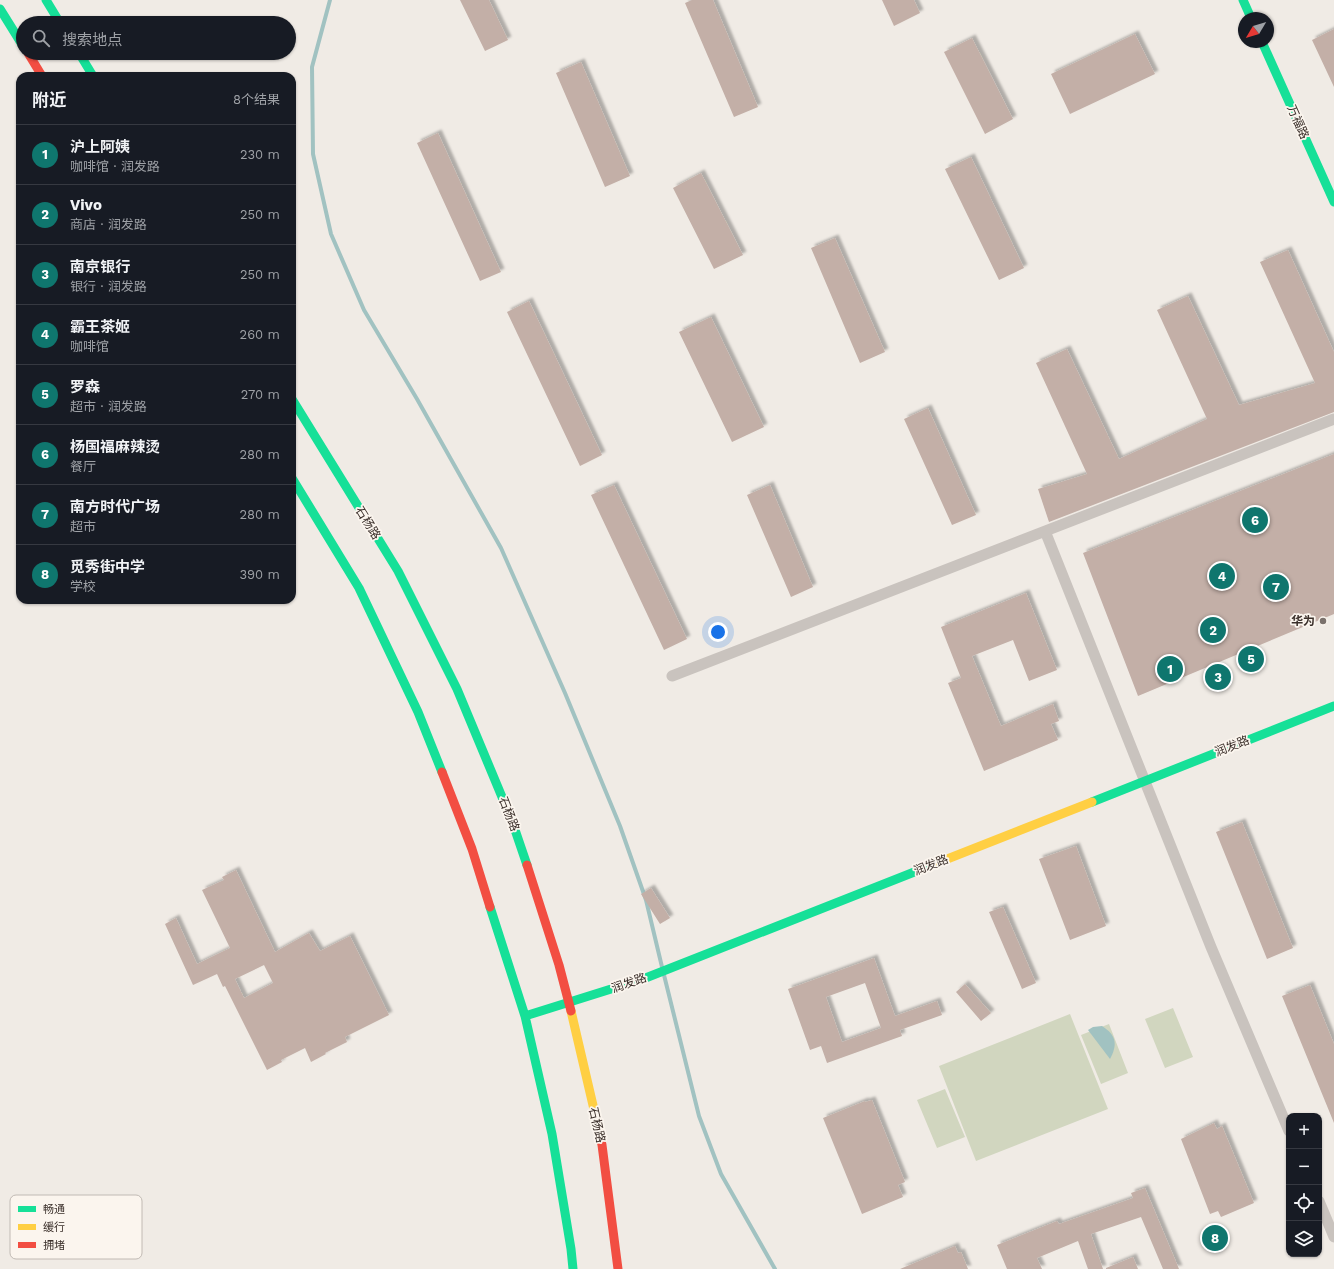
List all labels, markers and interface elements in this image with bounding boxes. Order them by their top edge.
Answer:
north arrow [1238,12,1274,48]
search box [16,16,296,60]
icon: search [30,27,52,49]
text: 搜索地点 [62,31,122,49]
text: 附近 [32,90,66,110]
text: 8个结果 [233,92,280,107]
street label: 万福路 [1284,103,1312,141]
text: 沪上阿姨 [70,138,130,156]
text: 1 [42,147,48,162]
text: 230 m [240,147,280,162]
text: 咖啡馆 · 润发路 [70,159,160,174]
text: Vivo [70,196,102,214]
text: 2 [41,207,49,222]
text: 250 m [240,207,280,222]
text: 商店 · 润发路 [70,217,147,232]
text: 南京银行 [70,258,130,276]
text: 3 [41,267,49,282]
text: 250 m [240,267,280,282]
text: 银行 · 润发路 [70,279,147,294]
text: 霸王茶姬 [70,318,130,336]
text: 4 [41,327,49,342]
text: 260 m [240,327,280,342]
text: 咖啡馆 [70,339,109,354]
text: 罗森 [70,378,100,396]
text: 5 [41,387,49,402]
text: 270 m [241,387,280,402]
text: 超市 · 润发路 [70,399,147,414]
text: 杨国福麻辣烫 [70,438,160,456]
text: 6 [41,447,49,462]
text: 280 m [240,447,280,462]
text: 餐厅 [70,459,96,474]
text: 南方时代广场 [70,498,160,516]
street label: 石杨路 [353,504,383,542]
pin: 6 [1242,505,1268,535]
text: 7 [41,507,49,522]
text: 280 m [240,507,280,522]
text: 超市 [70,519,96,534]
text: 觅秀街中学 [70,558,145,576]
pin: 4 [1209,561,1235,591]
text: 8 [41,567,49,582]
text: 390 m [239,567,280,582]
pin: 7 [1263,572,1289,602]
text: 学校 [70,579,96,594]
place label: 华为 [1291,614,1315,628]
pin: 2 [1200,615,1226,645]
marker: 华为 [1318,616,1328,626]
your location [708,622,728,642]
pin: 5 [1238,644,1264,674]
pin: 1 [1157,654,1183,684]
pin: 3 [1205,662,1231,692]
street label: 润发路 [1213,733,1251,759]
street label: 石杨路 [496,795,522,833]
street label: 润发路 [912,852,950,878]
street label: 润发路 [610,971,648,995]
street label: 石杨路 [586,1106,608,1144]
map controls [1286,1113,1322,1257]
button: + [1286,1113,1322,1149]
button: − [1286,1149,1322,1185]
button: locate [1286,1185,1322,1221]
legend [10,1195,142,1259]
text: 畅通 [43,1203,65,1216]
text: 缓行 [43,1221,65,1234]
button: layers [1286,1221,1322,1257]
pin: 8 [1202,1223,1228,1253]
text: 拥堵 [43,1239,65,1252]

